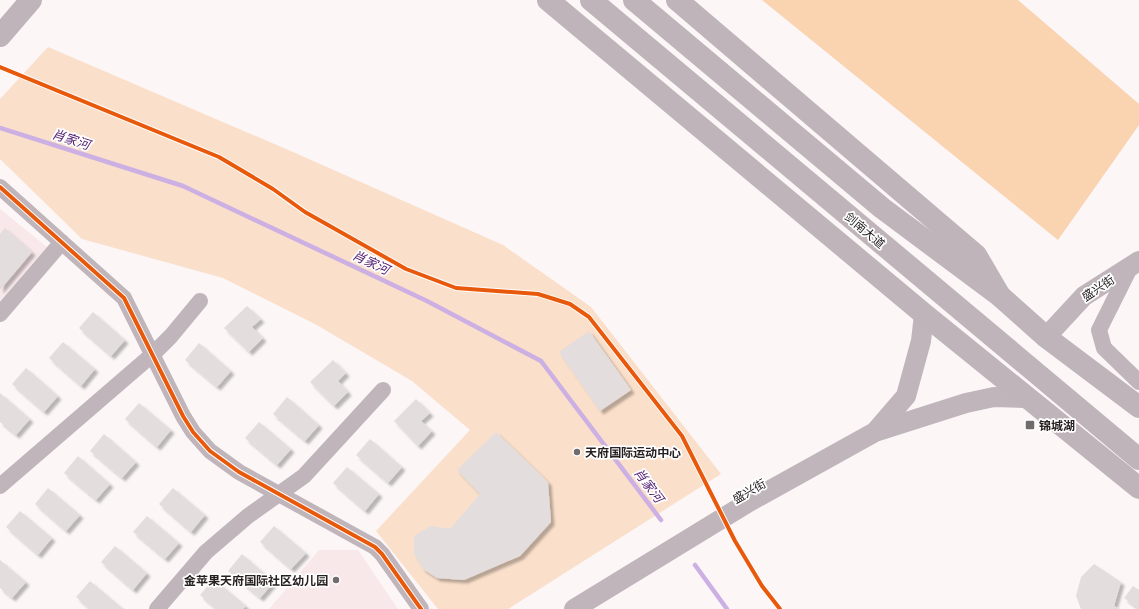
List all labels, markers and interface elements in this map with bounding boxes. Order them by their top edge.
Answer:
water label: 肖家河 [50,124,95,155]
street label: 剑南大道 [842,209,888,251]
water label: 肖家河 [350,246,395,280]
street label: 盛兴街 [1079,272,1117,304]
place label: 锦城湖 [1039,418,1075,433]
marker: 锦城湖 [1024,419,1036,431]
place label: 天府国际运动中心 [585,445,681,460]
marker: 天府国际运动中心 [572,447,582,457]
water label: 肖家河 [630,464,670,508]
street label: 盛兴街 [730,476,768,506]
place label: 金苹果天府国际社区幼儿园 [184,573,328,588]
marker: 金苹果天府国际社区幼儿园 [331,575,341,585]

